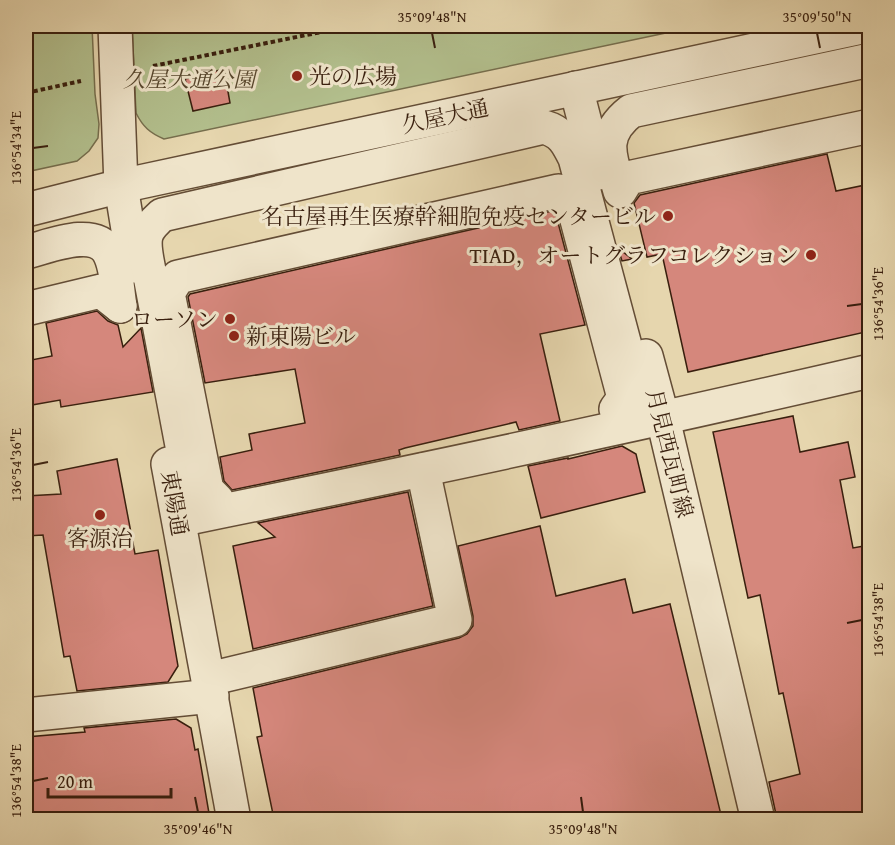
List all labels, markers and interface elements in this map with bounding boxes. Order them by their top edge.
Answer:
text: 35°09'48"N [398,6,467,27]
text: 35°09'50"N [783,6,852,27]
place label: 光の広場 [309,60,397,92]
park label: 久屋大通公園 [123,63,258,95]
marker: 光の広場 [290,69,304,83]
street label: 久屋大通 [399,91,491,141]
text: 136°54'34"E [5,111,26,185]
place label: 名古屋再生医療幹細胞免疫センタービル [261,200,656,232]
marker: 名古屋再生医療幹細胞免疫センタービル [661,209,675,223]
place label: TIAD，オートグラフコレクション [470,239,799,271]
marker: TIAD，オートグラフコレクション [804,248,818,262]
text: 136°54'36"E [867,267,888,341]
place label: ローソン [131,303,218,335]
marker: ローソン [223,312,237,326]
place label: 新東陽ビル [246,320,356,352]
marker: 新東陽ビル [227,329,241,343]
street label: 月見西瓦町線 [639,385,701,521]
text: 136°54'36"E [5,428,26,502]
street label: 東陽通 [154,468,196,538]
marker: 客源治 [93,508,107,522]
place label: 客源治 [67,522,133,554]
text: 136°54'38"E [867,583,888,657]
text: 136°54'38"E [5,744,26,818]
scale bar [48,761,171,799]
text: 20 m [57,768,93,795]
text: 35°09'46"N [164,818,233,839]
text: 35°09'48"N [549,818,618,839]

